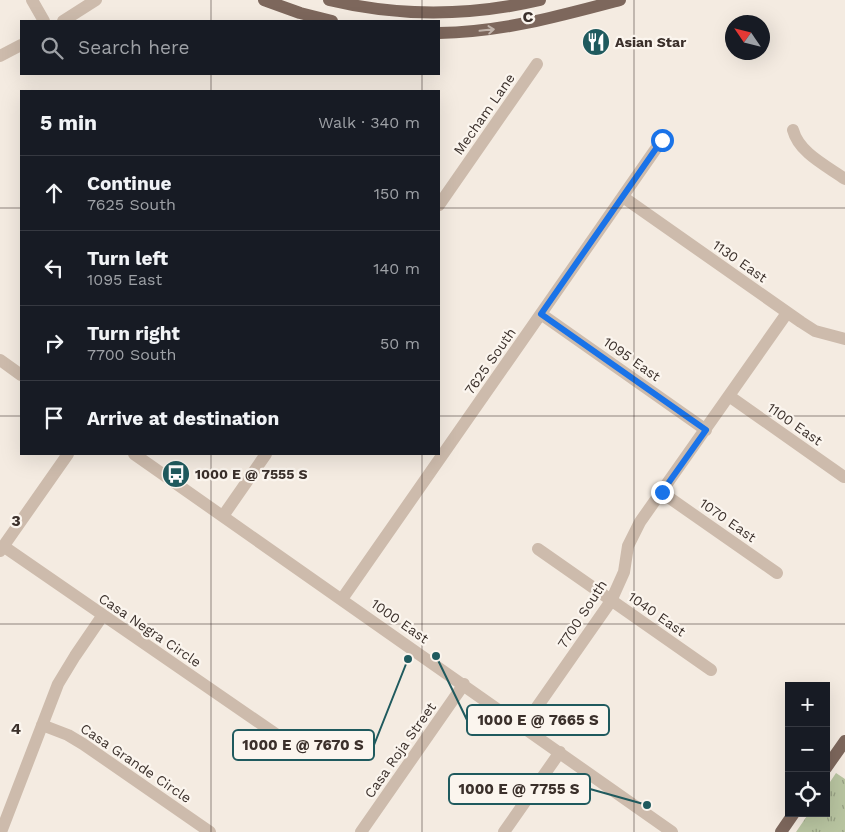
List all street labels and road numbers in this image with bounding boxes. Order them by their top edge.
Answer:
street label: Mecham Lane [450,70,518,158]
street label: 1130 East [710,236,770,286]
street label: 7625 South [461,325,519,397]
street label: 1095 East [600,334,664,385]
street label: 1100 East [765,399,826,449]
street label: 1070 East [697,495,759,545]
street label: 7700 South [554,577,610,651]
street label: 1040 East [625,588,689,640]
street label: Casa Negra Circle [96,590,204,670]
street label: 1000 East [368,595,432,647]
street label: Casa Roja Street [361,699,439,801]
street label: Casa Grande Circle [78,720,194,806]

